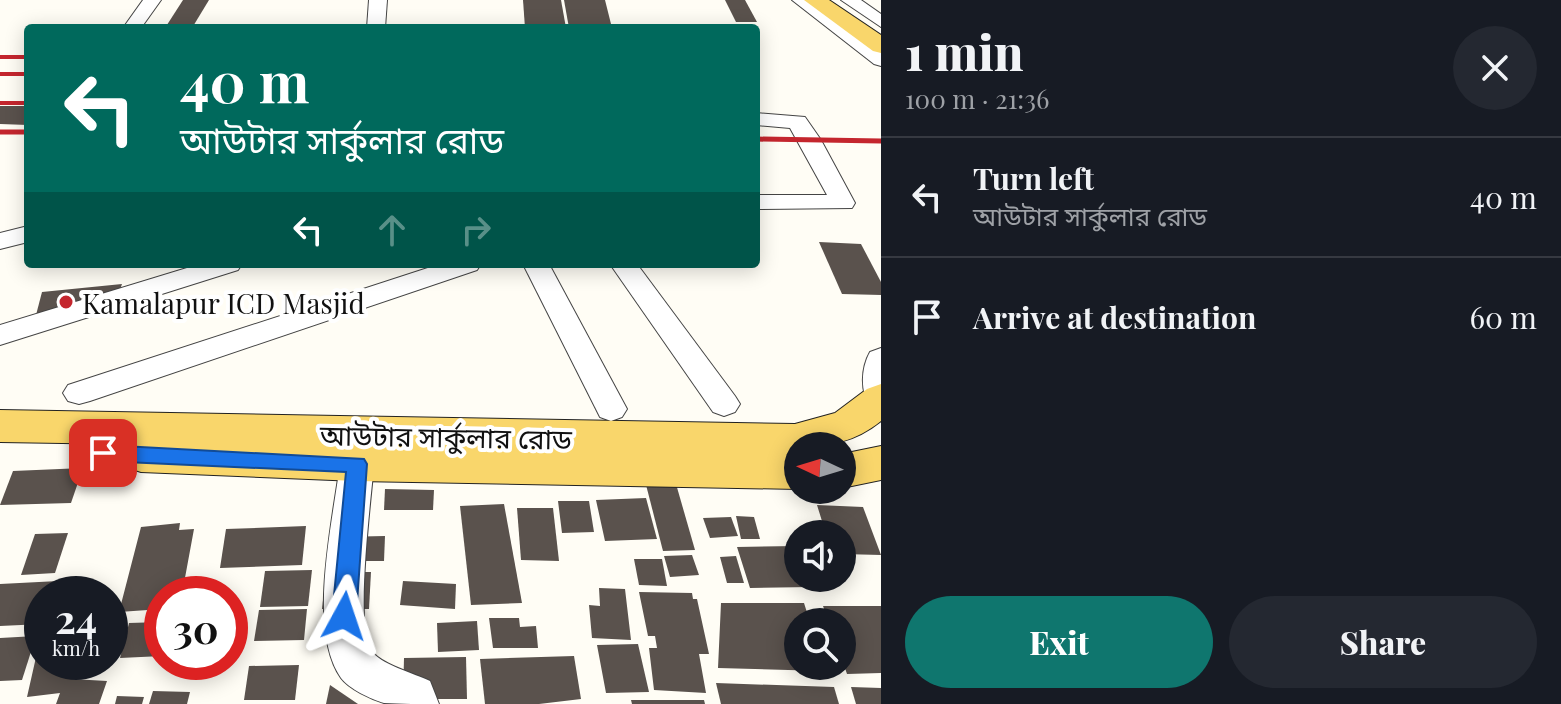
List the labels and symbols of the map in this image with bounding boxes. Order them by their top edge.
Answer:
place label: Kamalapur ICD Masjid [82,284,365,321]
marker: Kamalapur ICD Masjid [57,293,75,311]
street label: আউটার সার্কুলার রোড [319,415,573,457]
pin [69,419,137,487]
north arrow [784,432,856,504]
position arrow [302,574,386,658]
speed limit sign: 30 [144,576,248,680]

